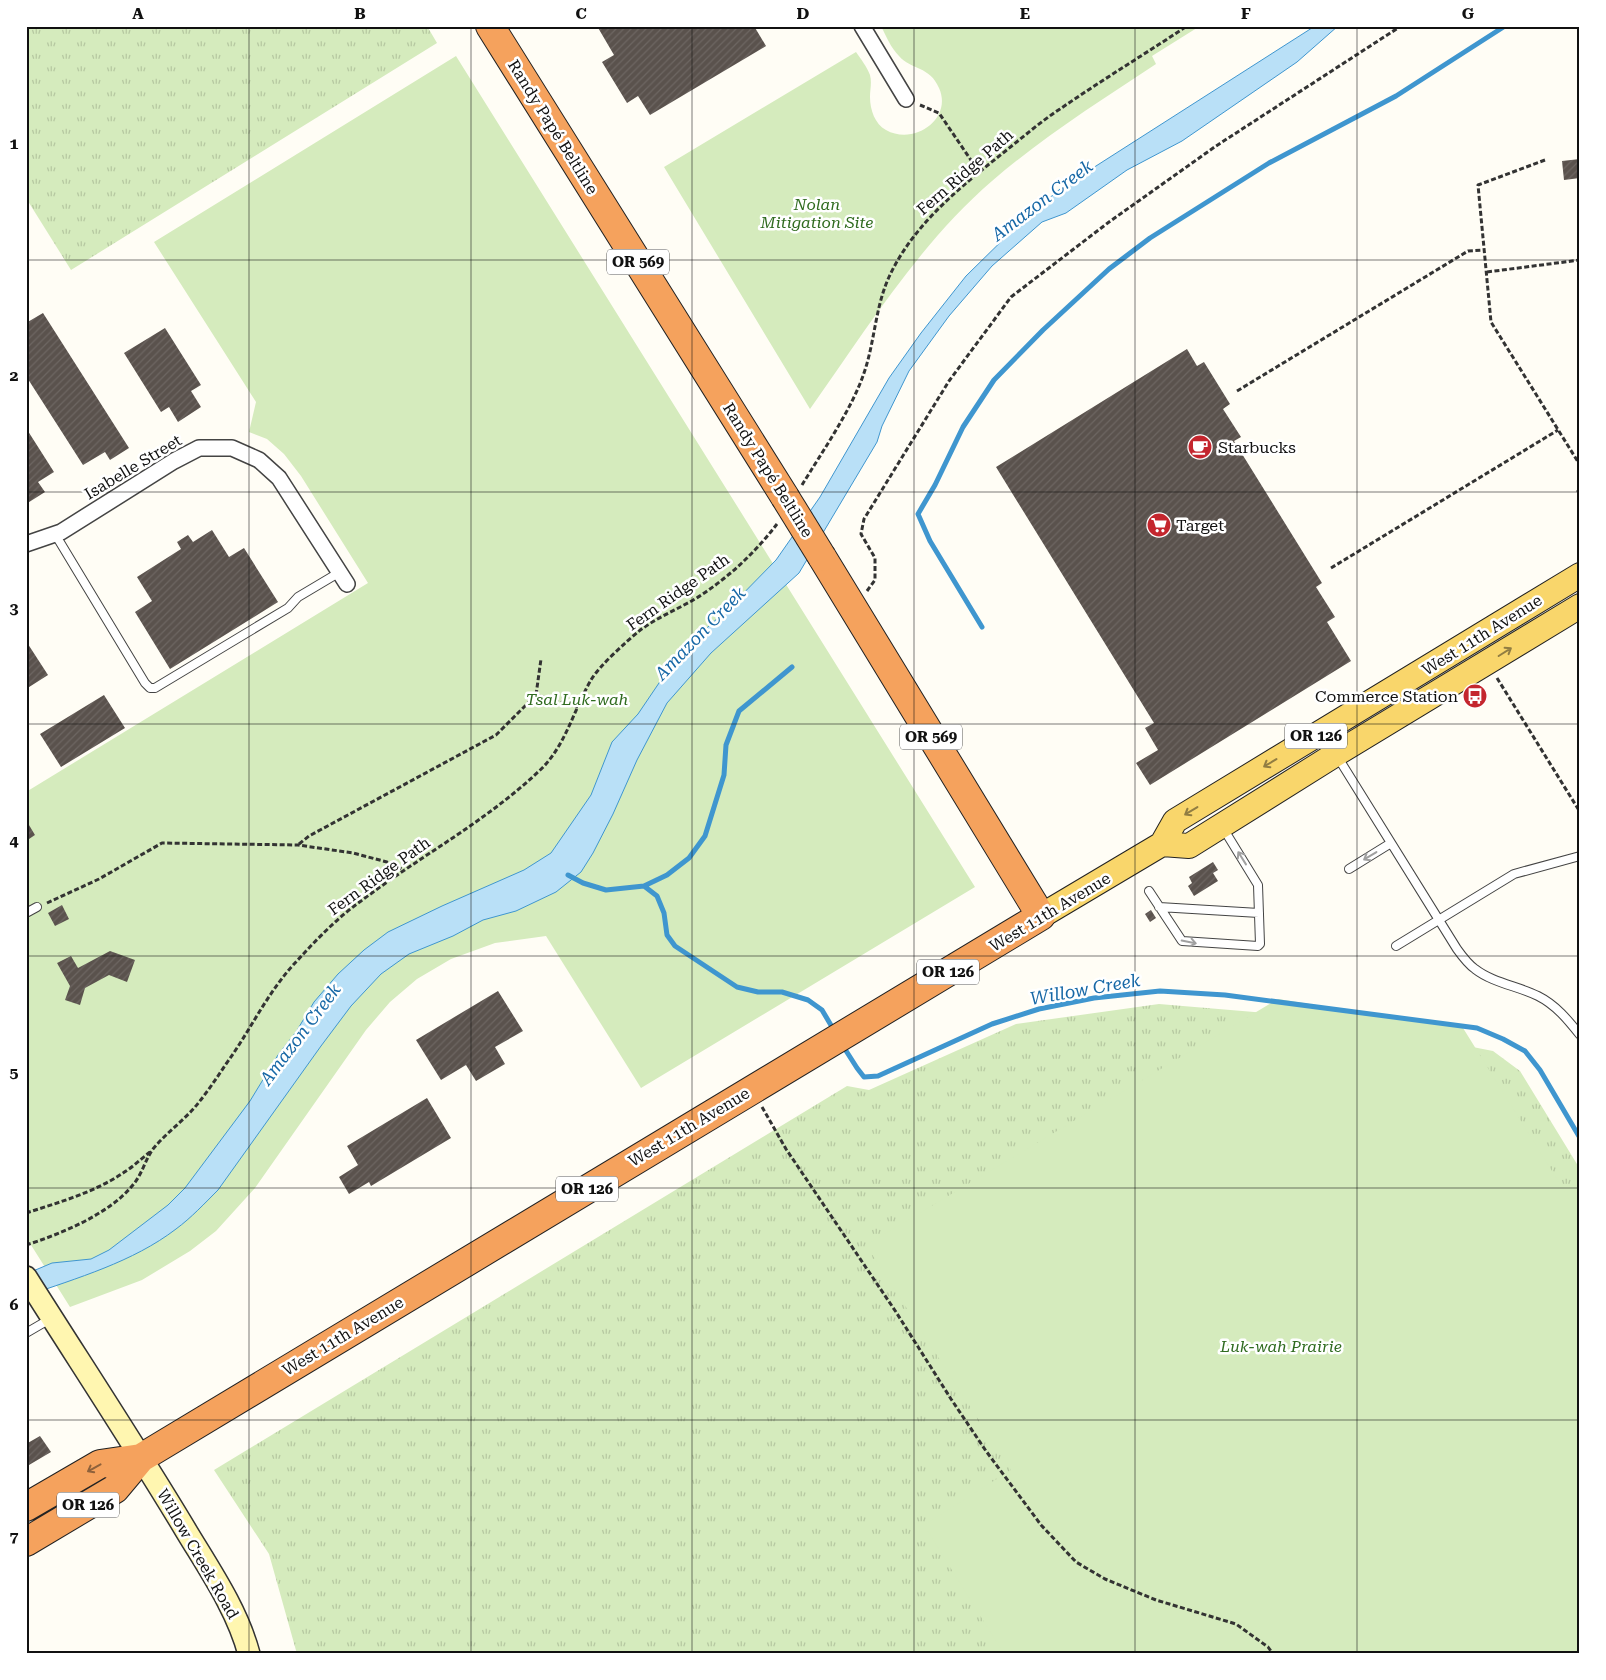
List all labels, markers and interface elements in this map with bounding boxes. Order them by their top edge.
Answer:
text: A [132,4,144,23]
text: B [354,4,366,23]
text: C [575,4,587,23]
text: D [797,4,810,23]
text: E [1020,4,1030,23]
text: F [1241,4,1251,23]
text: G [1462,4,1475,23]
street label: Randy Papé Beltline [504,56,602,198]
street label: Fern Ridge Path [913,125,1017,219]
text: 1 [10,134,19,153]
water label: Amazon Creek [986,155,1097,245]
park label: Nolan Mitigation Site [760,195,873,232]
road number: OR 569 [607,250,669,274]
text: 2 [10,366,19,385]
street label: Randy Papé Beltline [719,399,817,541]
street label: Isabelle Street [81,431,185,503]
cafe icon: Starbucks [1187,434,1213,460]
place label: Starbucks [1218,438,1296,457]
supermarket icon: Target [1146,512,1172,538]
place label: Target [1176,516,1224,535]
street label: Fern Ridge Path [623,549,733,635]
water label: Amazon Creek [650,582,750,685]
street label: West 11th Avenue [1419,590,1546,680]
text: 3 [10,599,19,618]
one-way arrow [1498,647,1512,658]
bus stop icon: Commerce Station [1462,683,1488,709]
place label: Commerce Station [1315,687,1458,706]
park label: Tsal Luk-wah [526,690,629,709]
road number: OR 569 [900,724,962,750]
road number: OR 126 [1285,724,1347,748]
one-way arrow [1264,759,1278,769]
one-way arrow [1185,807,1199,817]
text: 4 [10,831,19,850]
street label: Fern Ridge Path [324,833,434,919]
one-way arrow [1236,852,1246,866]
one-way arrow [1363,852,1377,862]
street label: West 11th Avenue [986,868,1114,956]
one-way arrow [1181,937,1197,947]
road number: OR 126 [917,960,979,984]
water label: Willow Creek [1028,969,1142,1009]
water label: Amazon Creek [255,979,345,1090]
text: 5 [10,1063,19,1082]
street label: West 11th Avenue [625,1083,753,1171]
road number: OR 126 [556,1176,618,1202]
street label: West 11th Avenue [279,1292,407,1380]
text: 6 [10,1295,19,1314]
park label: Luk-wah Prairie [1219,1337,1342,1356]
one-way arrow [86,1463,101,1473]
street label: Willow Creek Road [153,1486,243,1622]
road number: OR 126 [57,1492,119,1518]
text: 7 [10,1527,19,1546]

